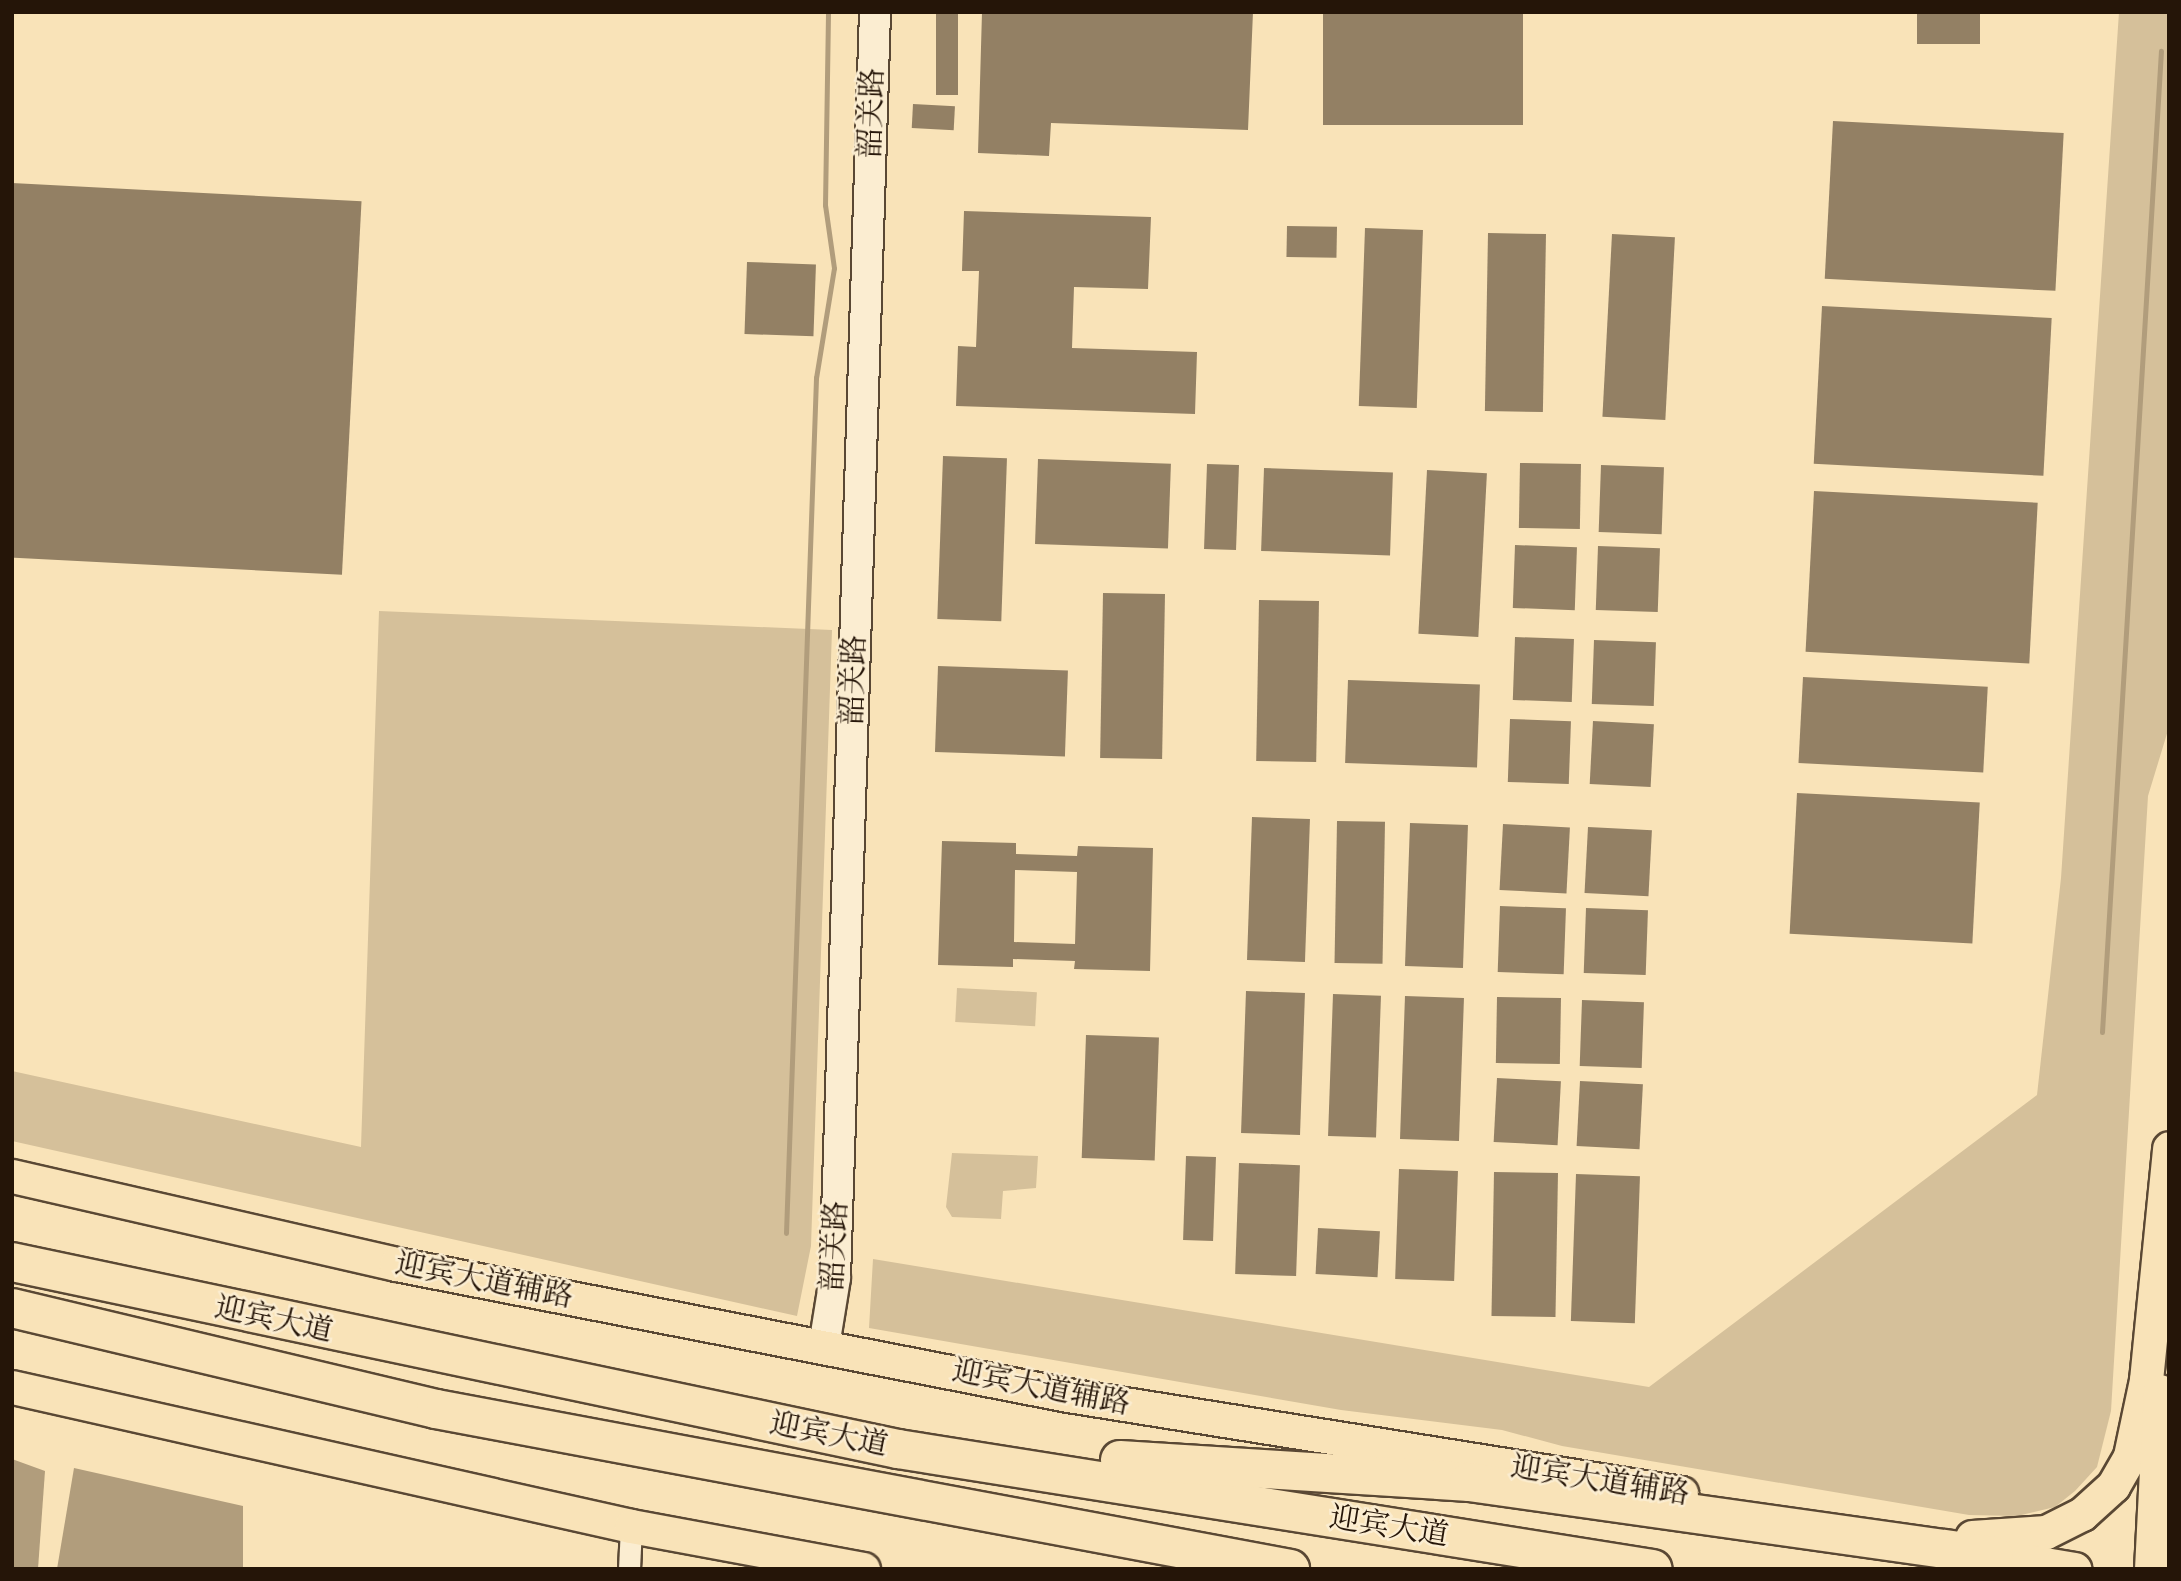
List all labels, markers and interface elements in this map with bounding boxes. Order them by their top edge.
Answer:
street label: 韶关路 [852,67,892,159]
street label: 韶关路 [834,634,874,726]
street label: 韶关路 [815,1200,855,1292]
street label: 迎宾大道辅路 [392,1246,576,1316]
street label: 迎宾大道 [212,1290,336,1350]
street label: 迎宾大道辅路 [949,1353,1133,1423]
street label: 迎宾大道 [767,1406,891,1464]
street label: 迎宾大道辅路 [1508,1449,1692,1513]
street label: 迎宾大道 [1327,1500,1451,1554]

